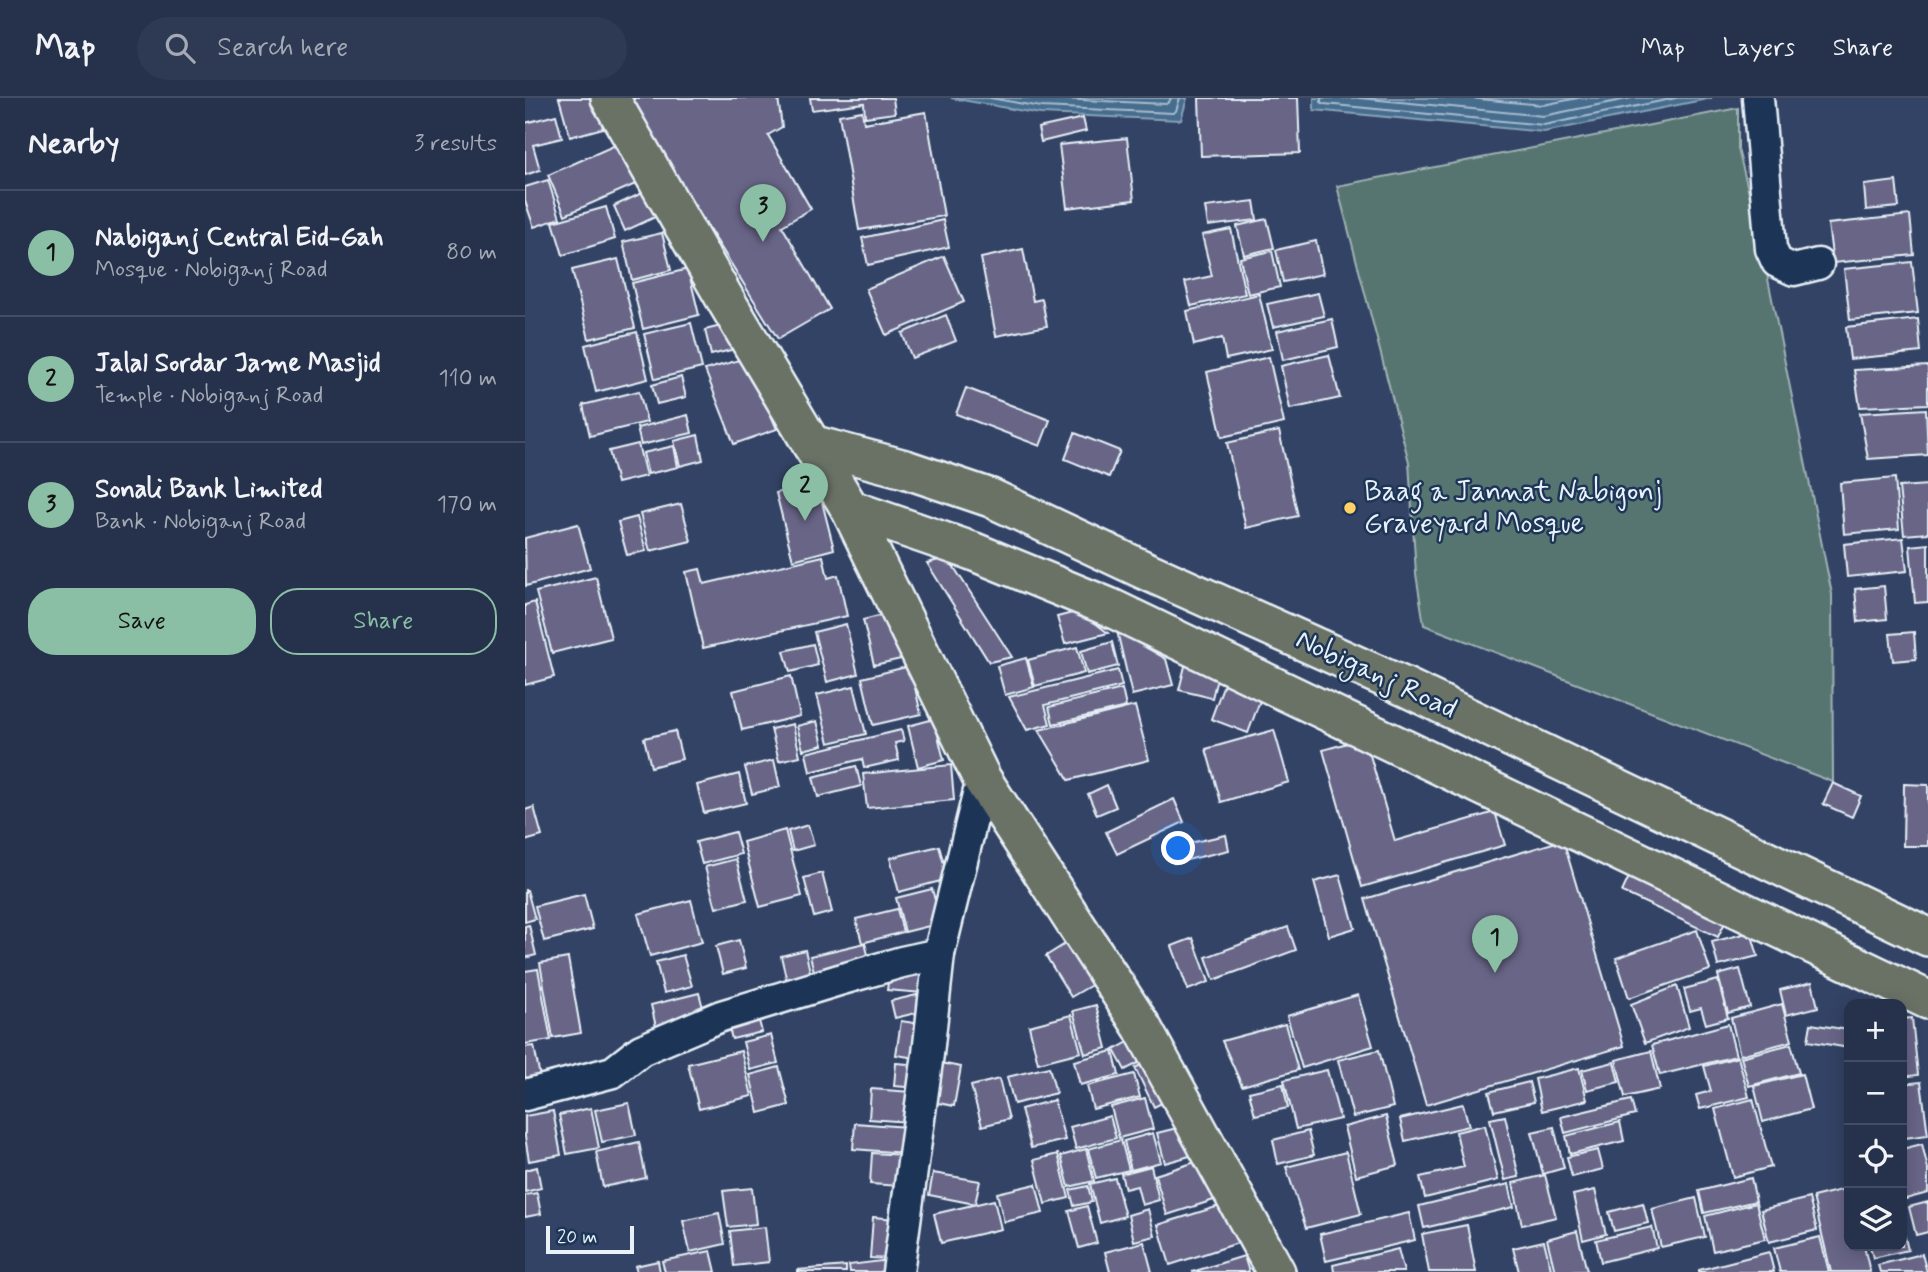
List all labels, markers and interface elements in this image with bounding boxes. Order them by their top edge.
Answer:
search box [137,17,627,80]
text: Map [35,26,95,70]
icon: search [161,29,199,67]
text: Search here [217,31,348,65]
text: Map [1641,33,1685,64]
text: Layers [1723,33,1795,64]
text: Share [1833,33,1893,64]
text: Nearby [28,124,119,163]
text: 3 results [414,129,497,159]
pin: 3 [740,184,786,242]
text: Nabiganj Central Eid-Gah [95,221,384,255]
text: 1 [46,238,56,268]
text: 80 m [446,238,497,268]
text: Mosque · Nobiganj Road [95,255,327,285]
text: Jalal Sordar Jame Masjid [95,347,381,381]
text: 2 [45,364,57,394]
text: 110 m [438,364,497,394]
text: Temple · Nobiganj Road [95,381,323,411]
pin: 2 [782,463,828,521]
text: Sonali Bank Limited [95,473,322,507]
place label: Baag a Jannat Nabigonj Graveyard Mosque [1364,474,1662,543]
text: 3 [46,490,56,520]
text: 170 m [437,490,497,520]
marker: Baag a Jannat Nabigonj Graveyard Mosque [1342,500,1358,516]
text: Bank · Nobiganj Road [95,507,306,537]
button: Save [28,588,256,655]
button: Share [270,588,497,655]
street label: Nobiganj Road [1289,622,1463,730]
your location [1161,831,1195,865]
pin: 1 [1472,915,1518,973]
map controls [1844,999,1907,1251]
button: + [1844,999,1907,1062]
button: − [1844,1062,1907,1125]
button: locate [1844,1125,1907,1188]
button: layers [1844,1188,1907,1251]
scale bar [546,1223,633,1255]
text: 20 m [557,1225,597,1250]

